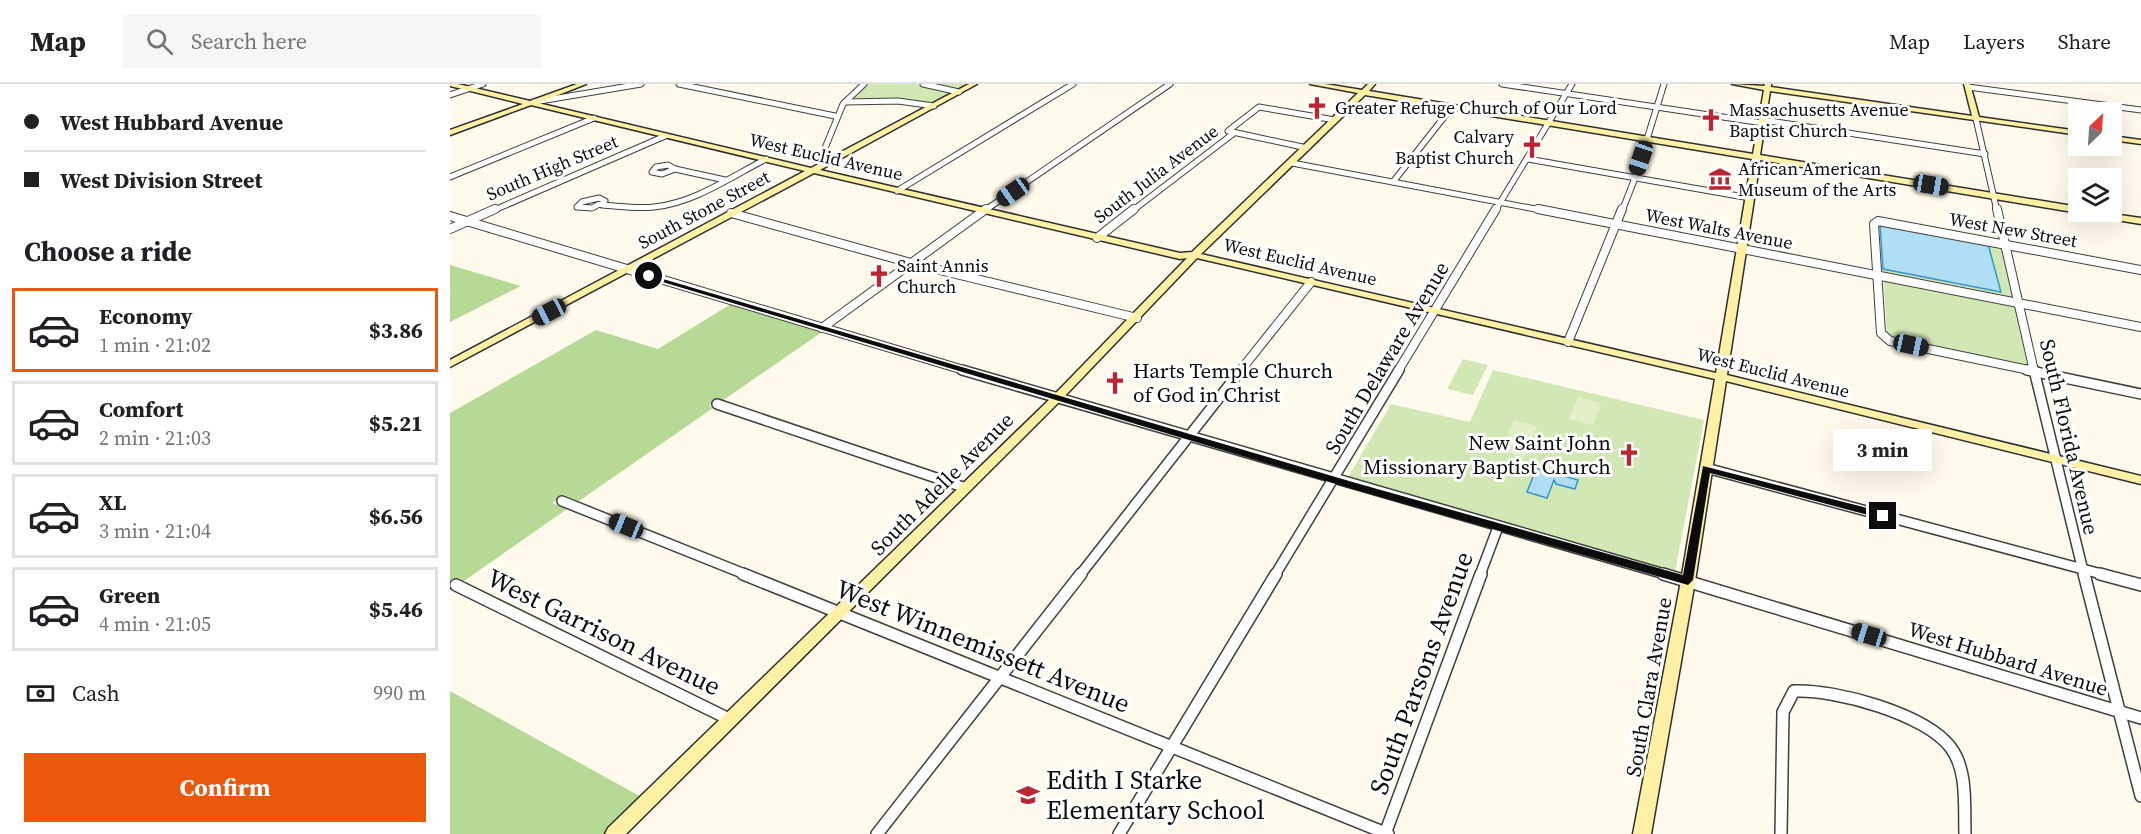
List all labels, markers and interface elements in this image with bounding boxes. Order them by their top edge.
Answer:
search box [122,14,542,68]
text: Map [30,22,86,60]
icon: search [143,25,176,58]
text: Search here [191,26,307,56]
text: Map [1889,27,1930,56]
text: Layers [1963,27,2025,56]
text: Share [2058,27,2111,56]
church icon: Greater Refuge Church of Our Lord [1304,95,1330,121]
place label: Greater Refuge Church of Our Lord [1335,95,1617,120]
place label: Massachusetts Avenue Baptist Church [1729,97,1909,143]
north arrow [2068,102,2122,156]
map controls [2068,102,2122,222]
text: West Hubbard Avenue [60,107,283,137]
church icon: Massachusetts Avenue Baptist Church [1698,107,1724,133]
street label: South Julia Avenue [1088,118,1223,229]
place label: Calvary Baptist Church [1395,124,1515,170]
street label: West Euclid Avenue [747,127,905,186]
street label: South High Street [482,129,621,206]
church icon: Calvary Baptist Church [1519,134,1545,160]
car [1627,138,1655,178]
place label: African American Museum of the Arts [1738,156,1896,202]
street label: South Stone Street [634,164,774,255]
text: West Division Street [60,165,262,195]
museum icon: African American Museum of the Arts [1707,166,1733,192]
button: layers [2068,168,2122,222]
car [1912,173,1950,197]
car [993,174,1033,210]
street label: West Walts Avenue [1643,202,1795,255]
street label: West New Street [1947,206,2079,253]
street label: West Euclid Avenue [1221,232,1379,291]
text: Choose a ride [24,233,192,270]
place label: Saint Annis Church [897,253,989,299]
street label: South Delaware Avenue [1318,256,1456,459]
route start [635,262,662,289]
church icon: Saint Annis Church [866,263,892,289]
car [529,296,569,328]
text: Economy [99,301,193,331]
icon: car [27,303,81,357]
text: $3.86 [369,315,423,345]
text: 1 min · 21:02 [99,331,211,359]
car [1892,332,1930,358]
street label: South Florida Avenue [2033,336,2106,538]
street label: West Euclid Avenue [1694,341,1852,404]
place label: Harts Temple Church of God in Christ [1133,356,1333,409]
church icon: Harts Temple Church of God in Christ [1102,370,1128,396]
text: Comfort [99,394,183,424]
icon: car [27,396,81,450]
street label: South Adelle Avenue [864,406,1020,562]
text: $5.21 [369,408,423,438]
text: 2 min · 21:03 [99,424,211,452]
place label: New Saint John Missionary Baptist Church [1363,428,1611,481]
callout: 3 min [1834,429,1932,471]
text: 3 min [1857,436,1908,464]
church icon: New Saint John Missionary Baptist Church [1616,442,1642,468]
text: XL [99,487,126,517]
icon: car [27,489,81,543]
text: $6.56 [369,501,423,531]
route end [1869,502,1896,529]
car [606,511,646,541]
text: 3 min · 21:04 [99,517,211,545]
street label: South Parsons Avenue [1360,547,1482,799]
street label: West Garrison Avenue [481,560,727,704]
street label: West Winnemissett Avenue [831,571,1135,721]
text: Green [99,580,160,610]
icon: car [27,582,81,636]
text: $5.46 [369,594,423,624]
street label: South Clara Avenue [1618,595,1679,779]
text: 4 min · 21:05 [99,610,211,638]
street label: West Hubbard Avenue [1905,614,2112,703]
car [1849,621,1889,649]
icon: cash [24,677,57,710]
text: Cash [72,678,120,708]
text: 990 m [373,679,426,707]
button: Confirm [24,753,426,822]
place label: Edith I Starke Elementary School [1046,762,1265,828]
school or university icon: Edith I Starke Elementary School [1015,782,1041,808]

